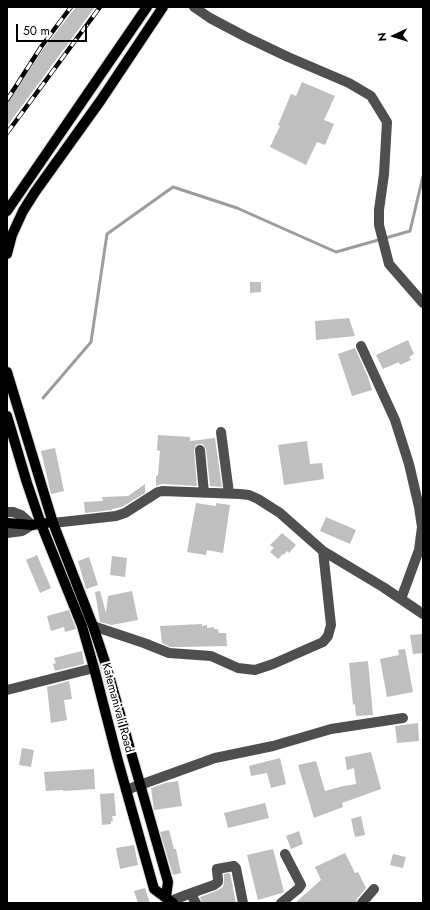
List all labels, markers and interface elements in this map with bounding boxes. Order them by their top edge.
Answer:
scale bar [18,16,89,42]
north arrow [374,16,414,56]
text: 50 m [23,22,50,40]
text: N [374,32,390,42]
street label: Katemanivali Road [98,661,136,755]

